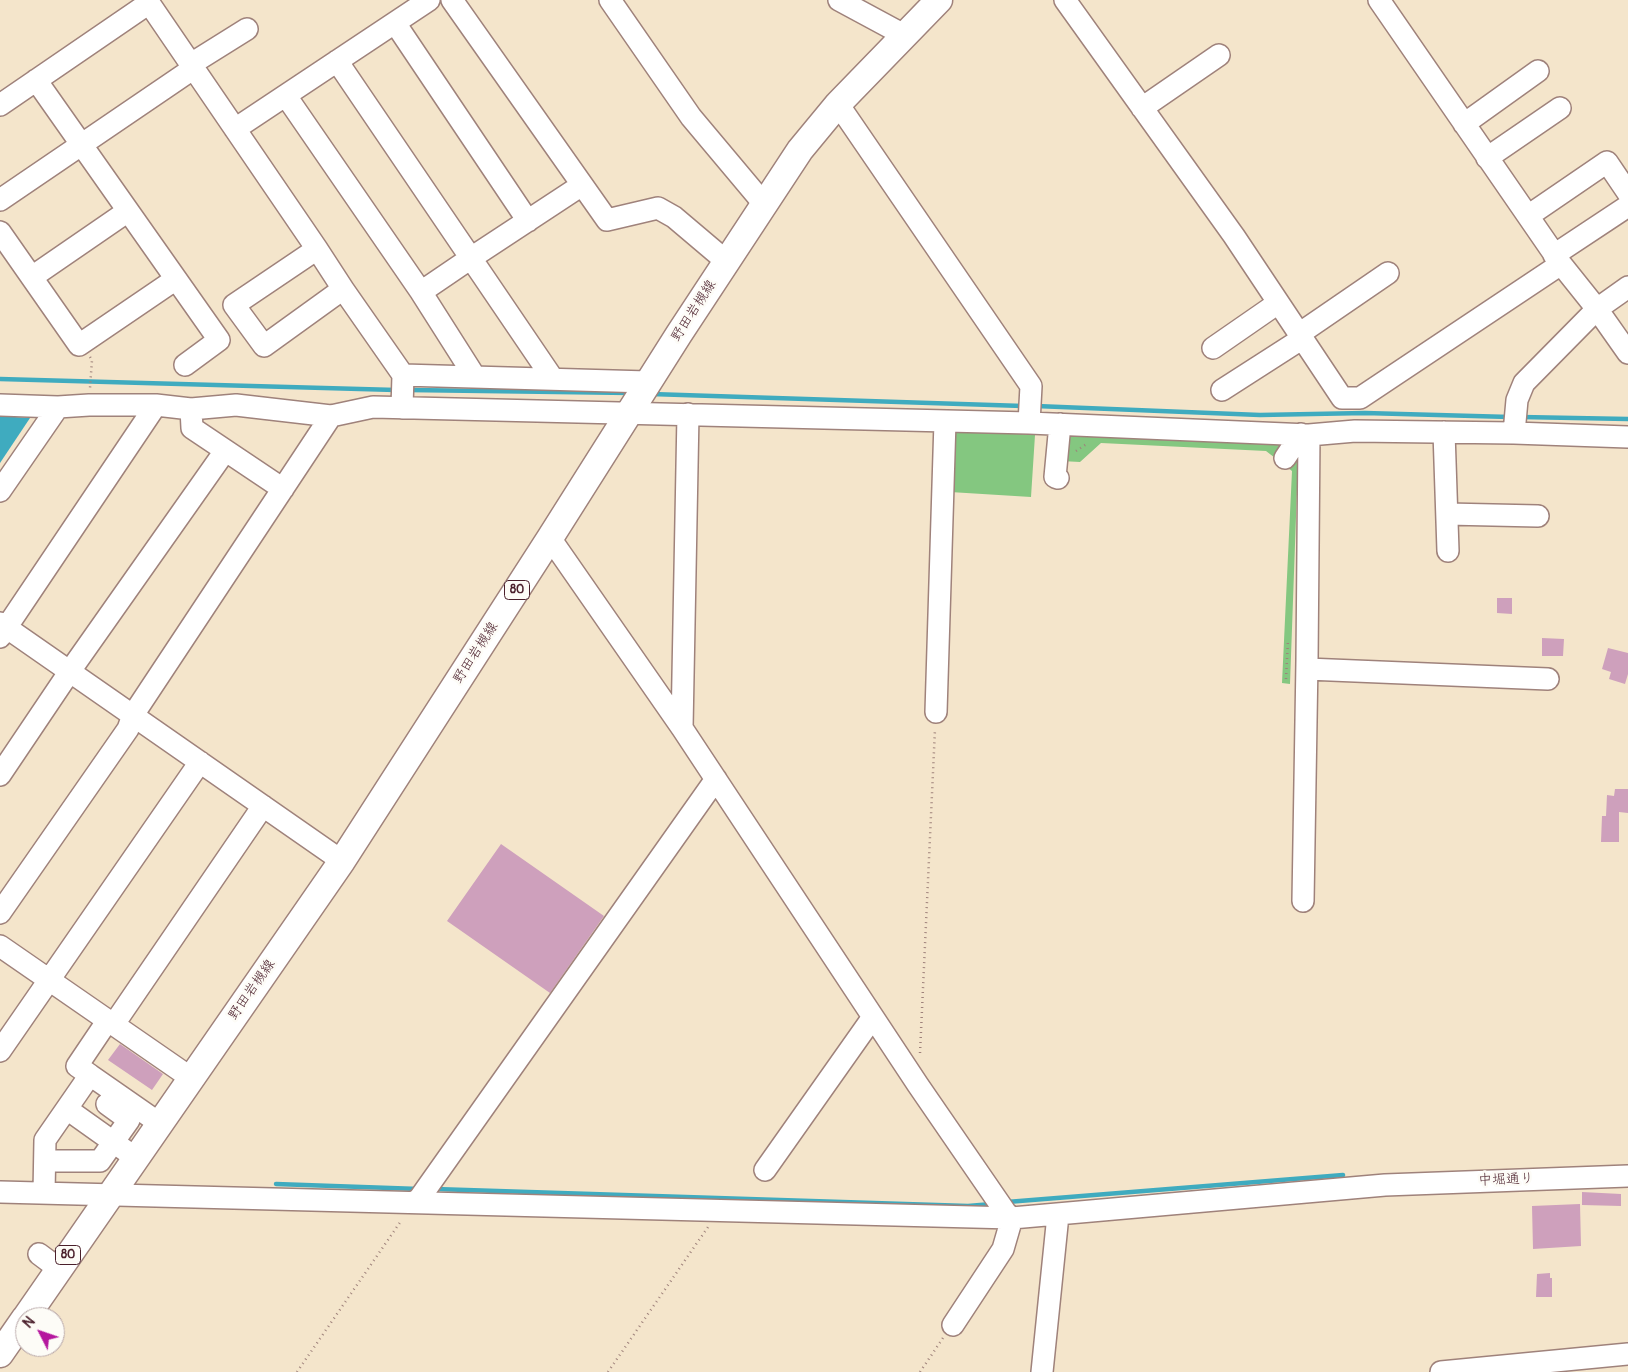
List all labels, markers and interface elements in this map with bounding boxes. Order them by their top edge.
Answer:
street label: 野田岩槻線 [668,277,720,345]
road number: 80 [504,580,530,600]
street label: 野田岩槻線 [450,619,502,687]
street label: 野田岩槻線 [225,957,279,1023]
street label: 中堀通り [1478,1171,1534,1189]
road number: 80 [56,1246,80,1264]
north arrow [15,1307,65,1357]
text: N [20,1313,39,1332]

